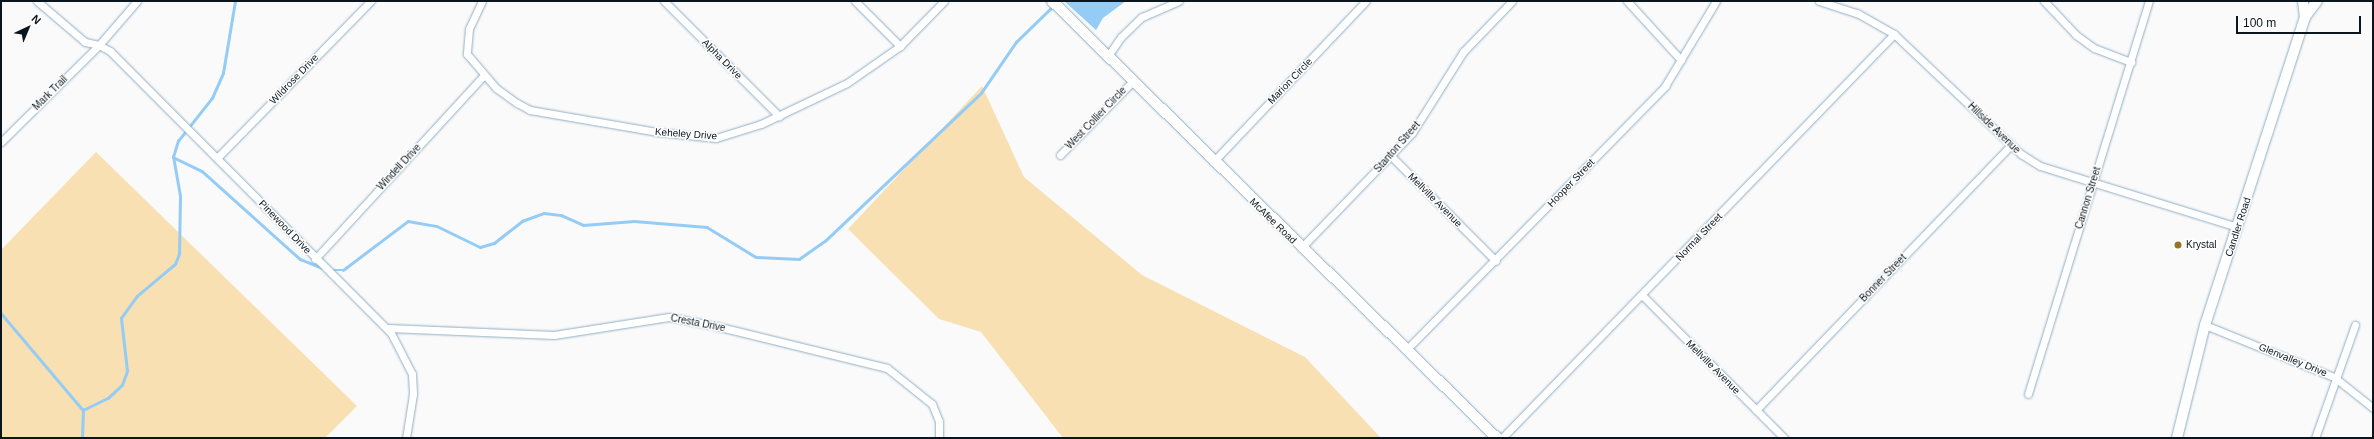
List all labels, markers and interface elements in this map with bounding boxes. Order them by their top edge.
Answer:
north arrow [8,8,48,48]
scale bar [2238,8,2363,34]
text: N [29,12,43,26]
text: 100 m [2243,16,2276,30]
street label: Alpha Drive [699,36,745,82]
street label: Wildrose Drive [267,51,321,107]
street label: Marion Circle [1265,56,1315,106]
street label: Mark Trail [30,73,70,113]
street label: West Collier Circle [1063,84,1129,152]
street label: Hillside Avenue [1965,100,2023,156]
street label: Stanton Street [1372,119,1422,175]
street label: Keheley Drive [655,126,717,142]
street label: Windell Drive [375,141,423,193]
street label: Hooper Street [1545,156,1597,210]
street label: Cannon Street [2073,165,2103,231]
street label: Mellville Avenue [1405,170,1465,230]
street label: McAfee Road [1247,196,1299,246]
street label: Candler Road [2223,196,2253,258]
street label: Pinewood Drive [256,198,314,256]
street label: Normal Street [1673,211,1725,263]
place label: Krystal [2186,239,2217,251]
marker: Krystal [2173,240,2183,250]
street label: Bonner Street [1857,252,1909,304]
street label: Cresta Drive [670,312,726,334]
street label: Mellville Avenue [1683,337,1743,397]
street label: Glenvalley Drive [2257,341,2329,379]

